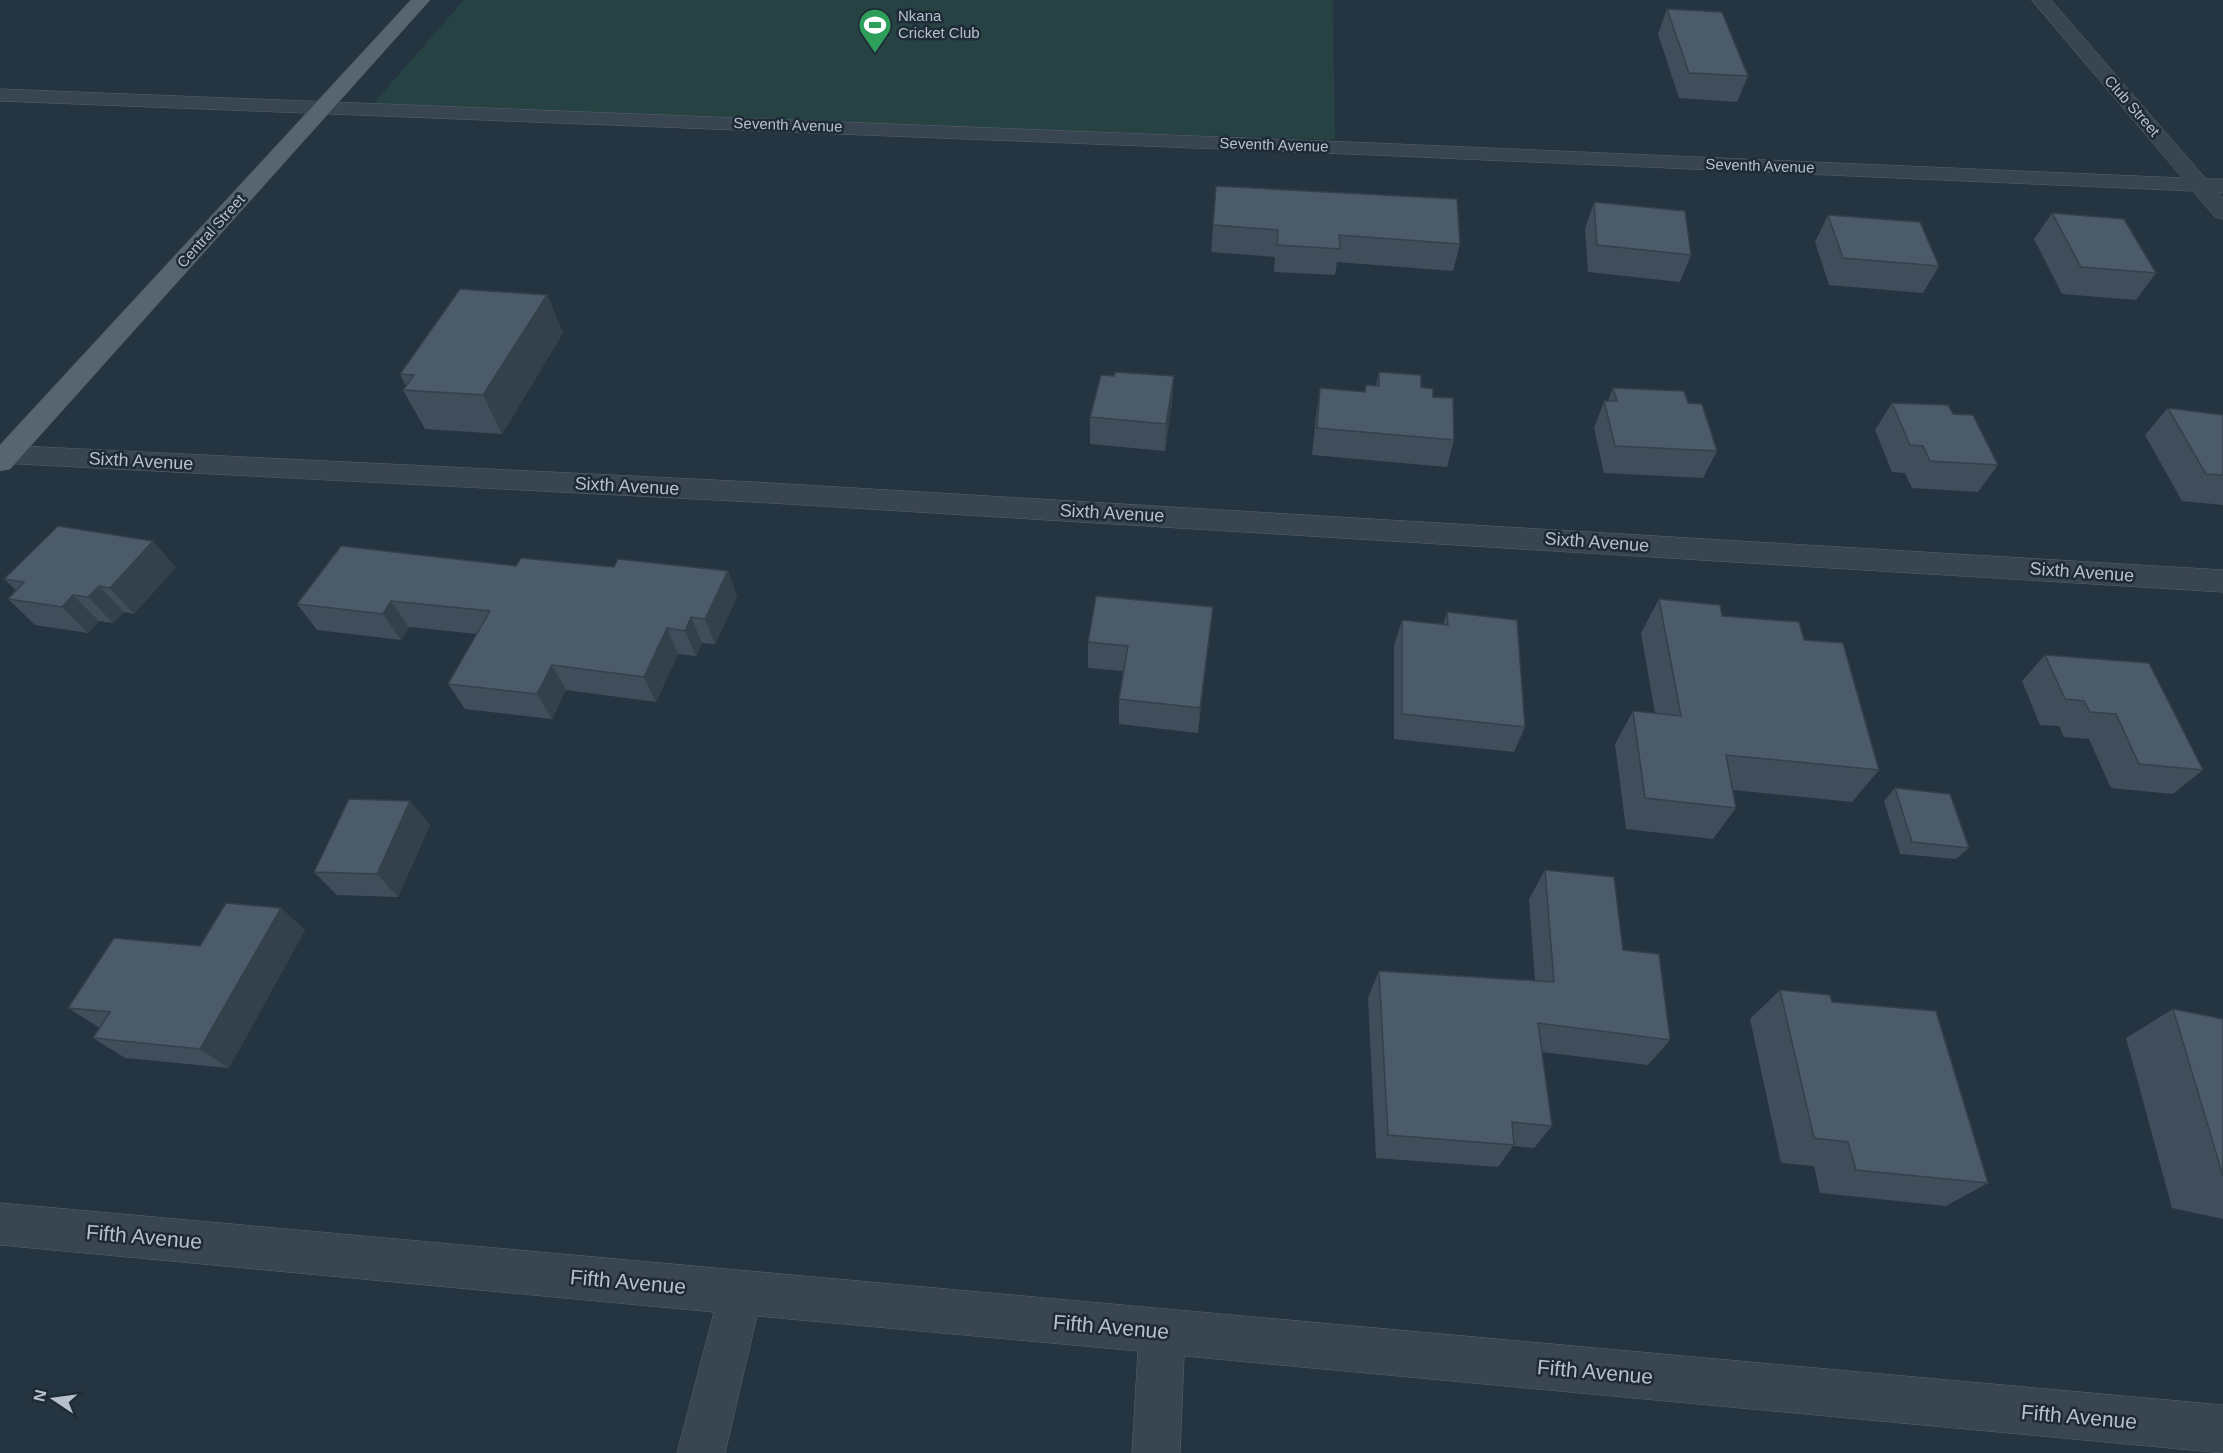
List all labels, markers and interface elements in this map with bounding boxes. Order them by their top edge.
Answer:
sports icon: Nkana Cricket Club [857,7,893,54]
place label: Nkana Cricket Club [898,7,980,41]
street label: Club Street [2101,72,2164,140]
street label: Seventh Avenue [733,114,843,135]
street label: Seventh Avenue [1219,134,1329,155]
street label: Seventh Avenue [1705,155,1815,176]
street label: Central Street [173,190,248,271]
street label: Sixth Avenue [88,448,194,474]
street label: Sixth Avenue [574,473,680,499]
street label: Sixth Avenue [1059,500,1165,526]
street label: Sixth Avenue [1544,528,1650,556]
street label: Sixth Avenue [2029,558,2135,586]
street label: Fifth Avenue [85,1220,203,1253]
street label: Fifth Avenue [569,1265,687,1298]
street label: Fifth Avenue [1052,1310,1170,1343]
street label: Fifth Avenue [1536,1355,1654,1388]
north arrow [24,1369,84,1429]
text: N [30,1388,49,1403]
street label: Fifth Avenue [2020,1400,2138,1433]

